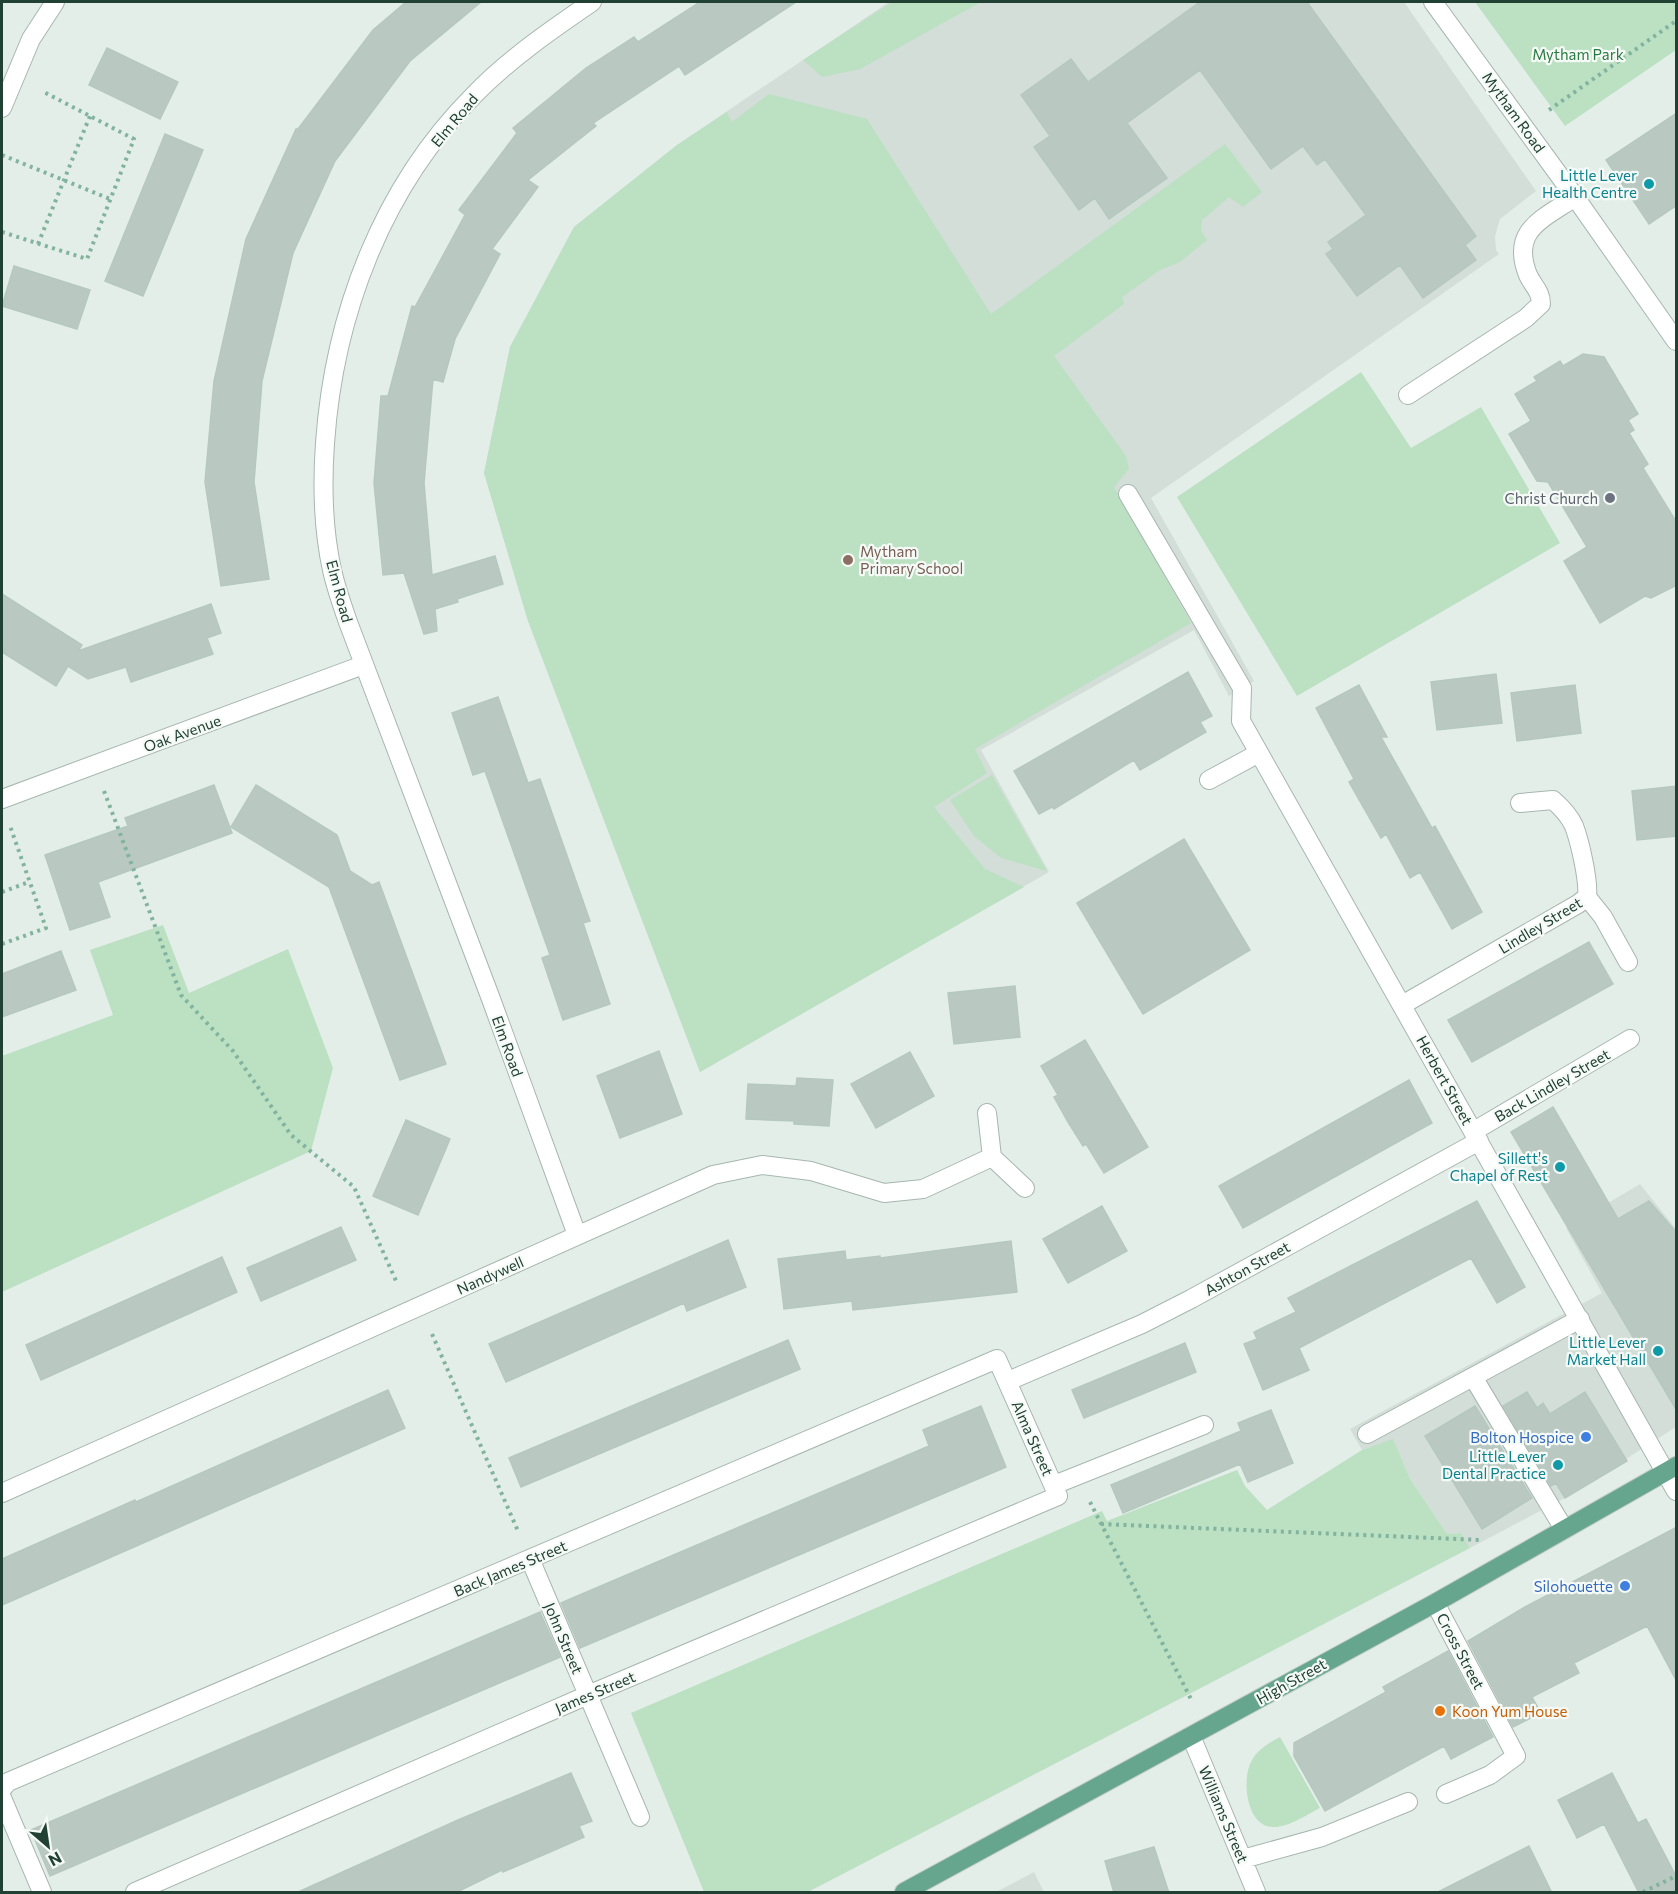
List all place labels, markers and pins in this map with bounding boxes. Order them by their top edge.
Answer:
place label: Little Lever Health Centre [1542,166,1637,201]
marker: Little Lever Health Centre [1642,177,1656,191]
place label: Christ Church [1504,489,1598,507]
marker: Christ Church [1603,491,1617,505]
place label: Mytham Primary School [860,542,963,577]
marker: Mytham Primary School [841,553,855,567]
place label: Sillett's Chapel of Rest [1450,1149,1548,1184]
marker: Sillett's Chapel of Rest [1553,1160,1567,1174]
place label: Little Lever Market Hall [1567,1333,1646,1368]
marker: Little Lever Market Hall [1651,1344,1665,1358]
place label: Bolton Hospice [1470,1428,1574,1446]
marker: Bolton Hospice [1579,1430,1593,1444]
place label: Little Lever Dental Practice [1442,1447,1546,1482]
marker: Little Lever Dental Practice [1551,1458,1565,1472]
place label: Silohouette [1534,1577,1613,1595]
marker: Silohouette [1618,1579,1632,1593]
place label: Koon Yum House [1452,1702,1568,1720]
marker: Koon Yum House [1433,1704,1447,1718]

